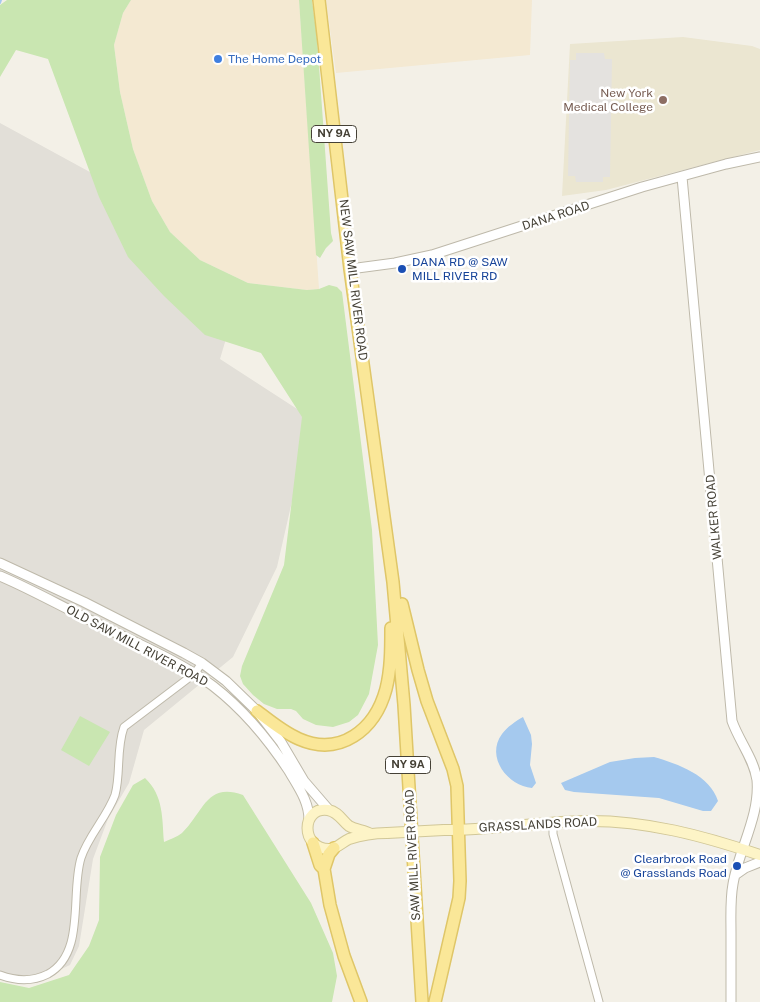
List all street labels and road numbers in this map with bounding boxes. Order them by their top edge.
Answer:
road number: NY 9A [312,126,356,142]
street label: DANA ROAD [520,198,592,234]
street label: NEW SAW MILL RIVER ROAD [336,199,370,361]
street label: WALKER ROAD [703,474,725,560]
street label: OLD SAW MILL RIVER ROAD [64,602,210,690]
road number: NY 9A [386,756,430,774]
street label: SAW MILL RIVER ROAD [402,789,424,921]
street label: GRASSLANDS ROAD [478,815,598,835]

